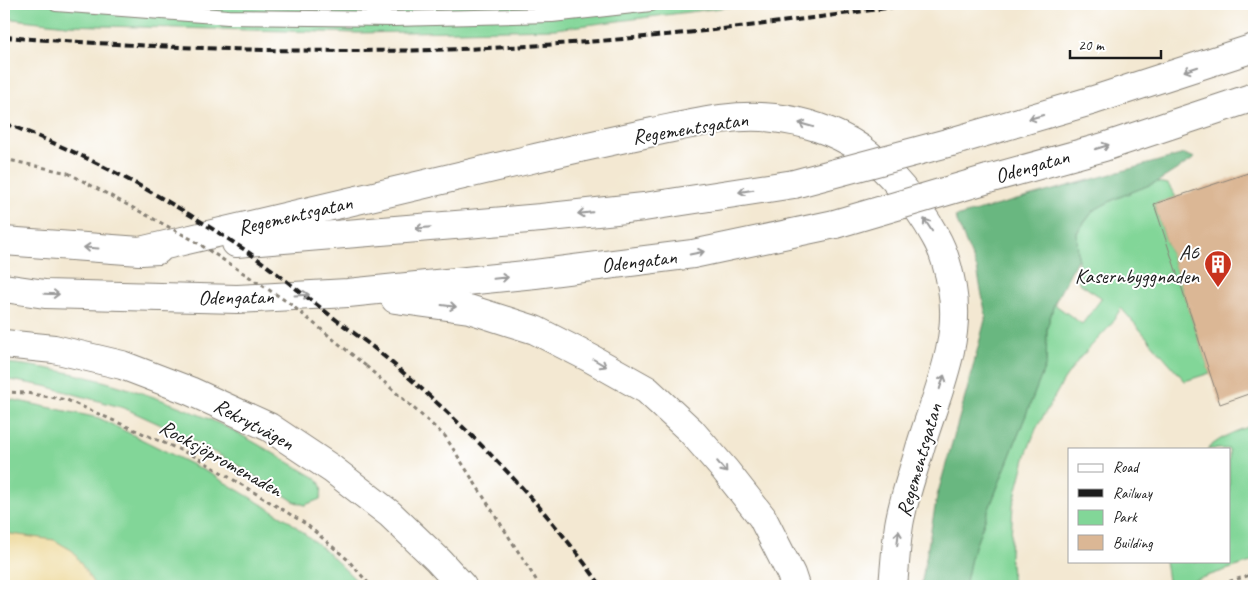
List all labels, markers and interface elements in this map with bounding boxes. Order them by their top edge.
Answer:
scale bar [1070,28,1162,60]
text: 20 m [1078,36,1105,55]
one-way arrow [1184,64,1200,74]
street label: Regementsgatan [630,106,750,150]
one-way arrow [1029,113,1045,122]
one-way arrow [799,119,815,129]
one-way arrow [1094,141,1110,151]
street label: Odengatan [992,143,1073,189]
one-way arrow [738,187,754,197]
street label: Regementsgatan [235,189,355,241]
one-way arrow [577,208,593,218]
one-way arrow [923,218,934,232]
one-way arrow [415,223,431,232]
place label: A6 Kasernbyggnaden [1075,239,1200,289]
one-way arrow [83,243,99,252]
street label: Odengatan [600,243,679,279]
one-way arrow [689,248,705,257]
building icon: A6 Kasernbyggnaden [1203,249,1233,288]
one-way arrow [493,273,509,283]
street label: Odengatan [198,283,275,311]
one-way arrow [44,290,60,299]
one-way arrow [294,291,310,300]
one-way arrow [441,301,457,311]
one-way arrow [592,359,607,368]
one-way arrow [937,374,947,390]
street label: Rekrytvägen [209,392,299,456]
street label: Regementsgatan [890,400,948,520]
street label: Rocksjöpromenaden [155,414,288,503]
legend [1068,448,1230,562]
text: Road [1113,458,1140,477]
one-way arrow [717,461,728,474]
text: Railway [1113,484,1154,503]
text: Park [1113,508,1138,527]
one-way arrow [893,530,903,546]
text: Building [1113,534,1153,553]

